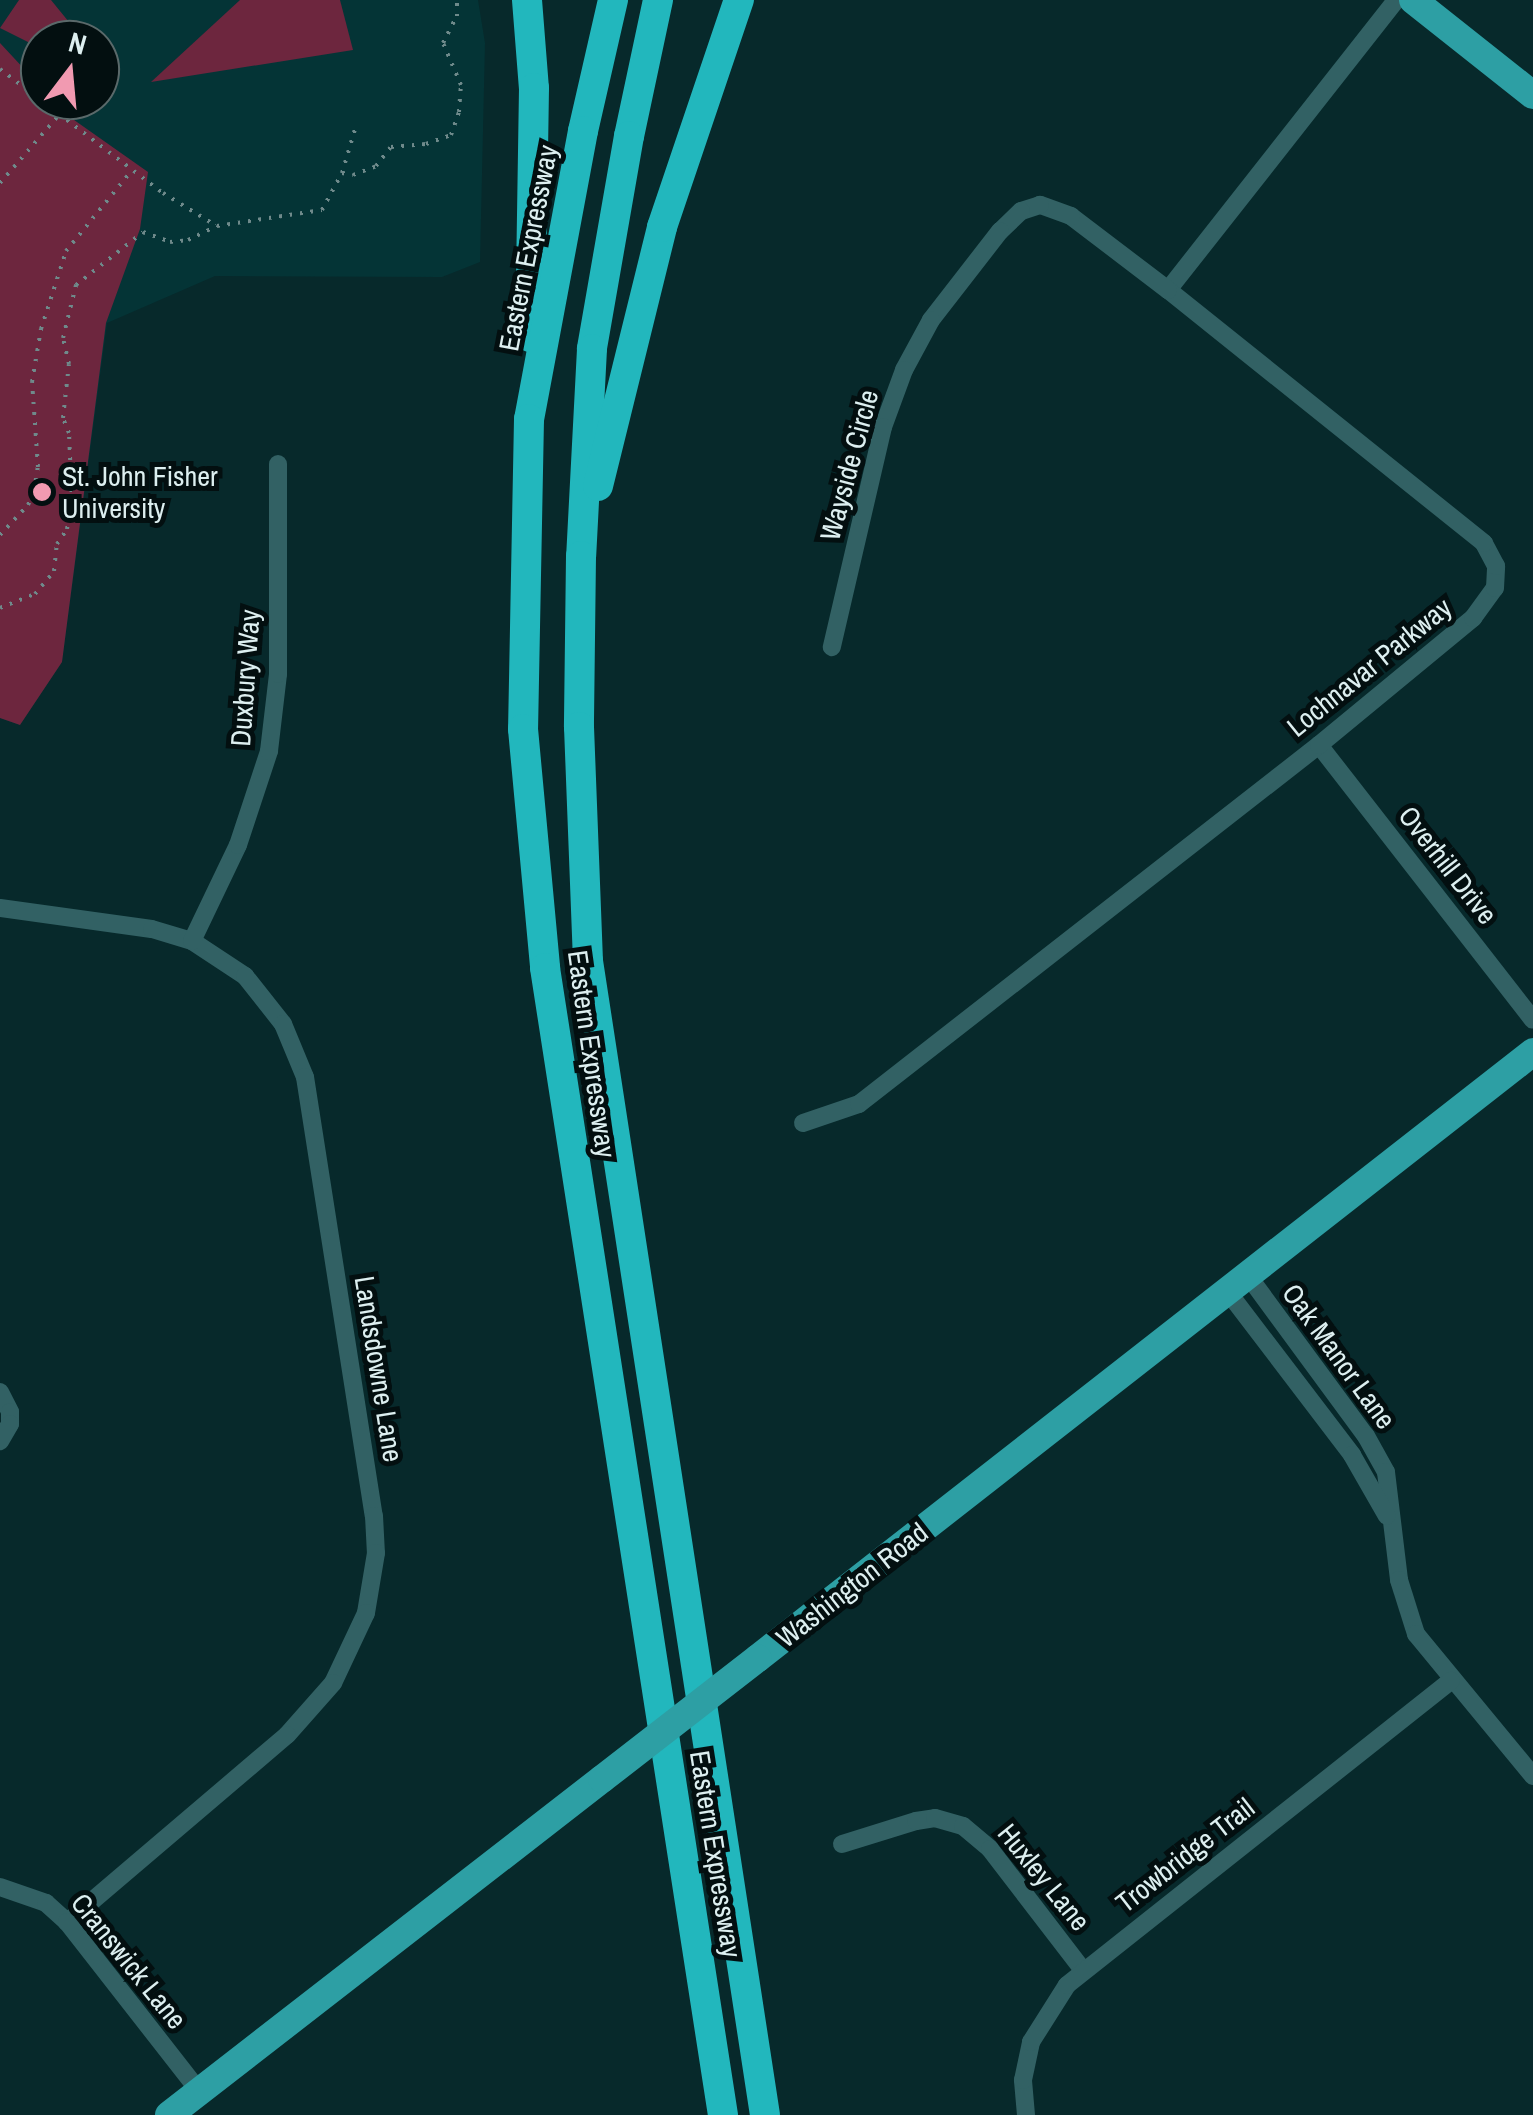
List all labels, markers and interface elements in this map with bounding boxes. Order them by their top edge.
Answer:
north arrow [20,20,120,120]
text: N [65,23,91,64]
street label: Eastern Expressway [492,142,564,354]
street label: Wayside Circle [813,386,885,544]
place label: St. John Fisher University [62,459,218,525]
marker: St. John Fisher University [31,481,53,503]
street label: Lochnavar Parkway [1280,590,1458,744]
street label: Duxbury Way [223,609,267,747]
street label: Overhill Drive [1392,799,1504,931]
street label: Eastern Expressway [561,948,623,1160]
street label: Landsdowne Lane [348,1274,410,1464]
street label: Oak Manor Lane [1275,1277,1403,1435]
street label: Washington Road [770,1515,934,1655]
street label: Eastern Expressway [683,1748,749,1960]
street label: Trowbridge Trail [1109,1790,1261,1920]
street label: Huxley Lane [991,1817,1097,1937]
street label: Cranswick Lane [64,1886,194,2036]

